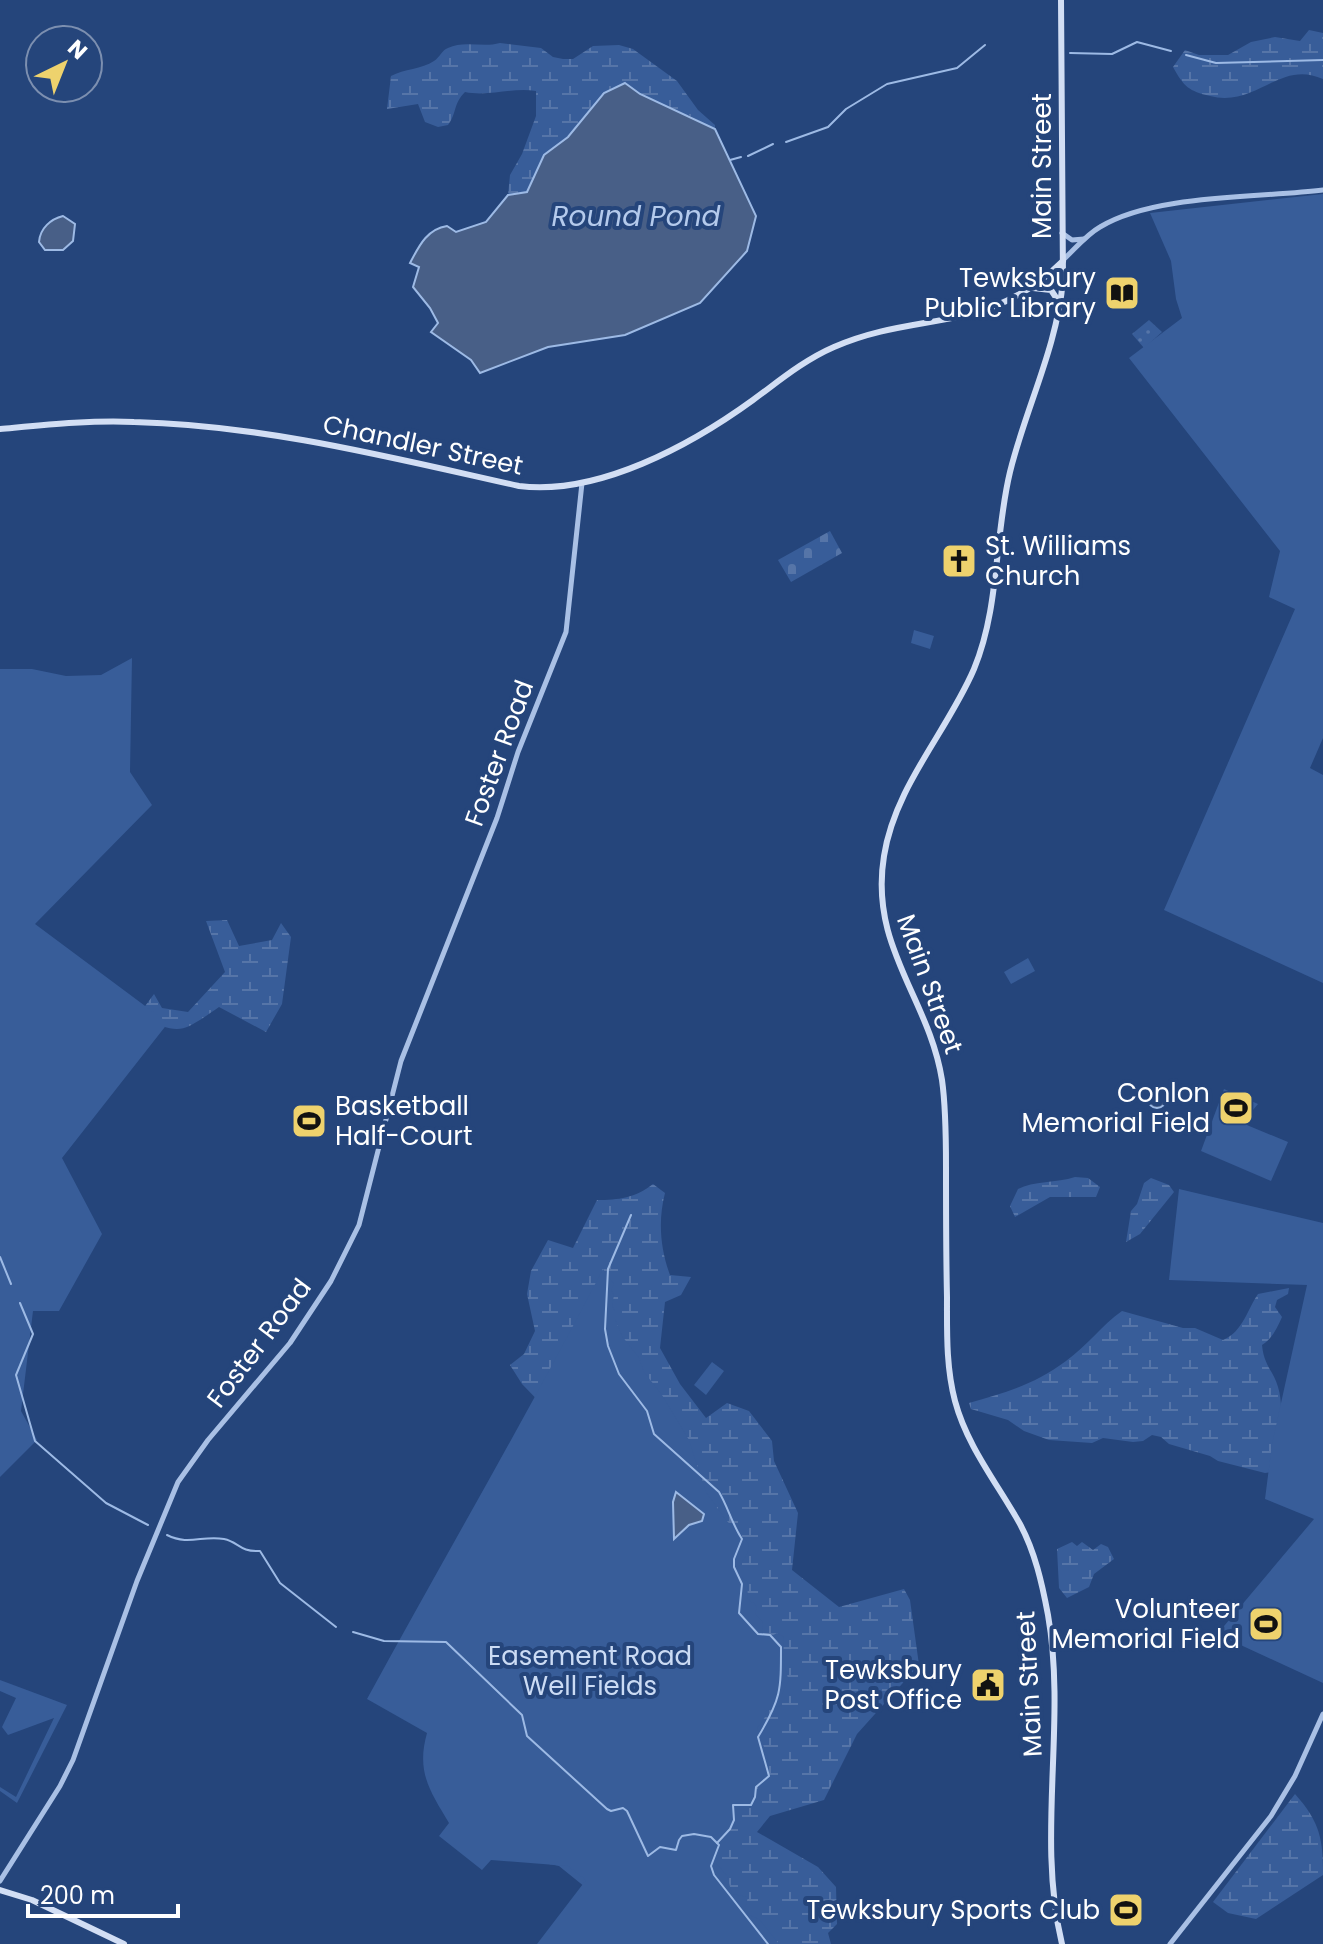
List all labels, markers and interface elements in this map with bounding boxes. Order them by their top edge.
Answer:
north arrow [24,24,104,104]
text: N [61,33,94,67]
street label: Main Street [1024,93,1060,239]
water label: Round Pond [551,197,722,236]
place label: Tewksbury Public Library [924,260,1096,326]
library icon: Tewksbury Public Library [1103,274,1141,312]
street label: Chandler Street [320,406,526,484]
place label: St. Williams Church [985,528,1131,594]
church icon: St. Williams Church [940,542,978,580]
street label: Foster Road [456,675,542,831]
street label: Main Street [888,909,972,1059]
place label: Conlon Memorial Field [1021,1075,1210,1141]
place label: Basketball Half-Court [335,1088,472,1154]
sports icon: Conlon Memorial Field [1217,1089,1255,1127]
sports icon: Basketball Half-Court [290,1102,328,1140]
street label: Foster Road [199,1271,319,1415]
place label: Volunteer Memorial Field [1051,1591,1240,1657]
sports icon: Volunteer Memorial Field [1247,1605,1285,1643]
street label: Main Street [1007,1610,1051,1758]
park label: Easement Road Well Fields [488,1638,692,1704]
place label: Tewksbury Post Office [824,1652,962,1718]
public building icon: Tewksbury Post Office [969,1666,1007,1704]
scale bar [28,1868,178,1918]
text: 200 m [40,1879,115,1912]
sports icon: Tewksbury Sports Club [1107,1891,1145,1929]
place label: Tewksbury Sports Club [806,1892,1100,1928]

